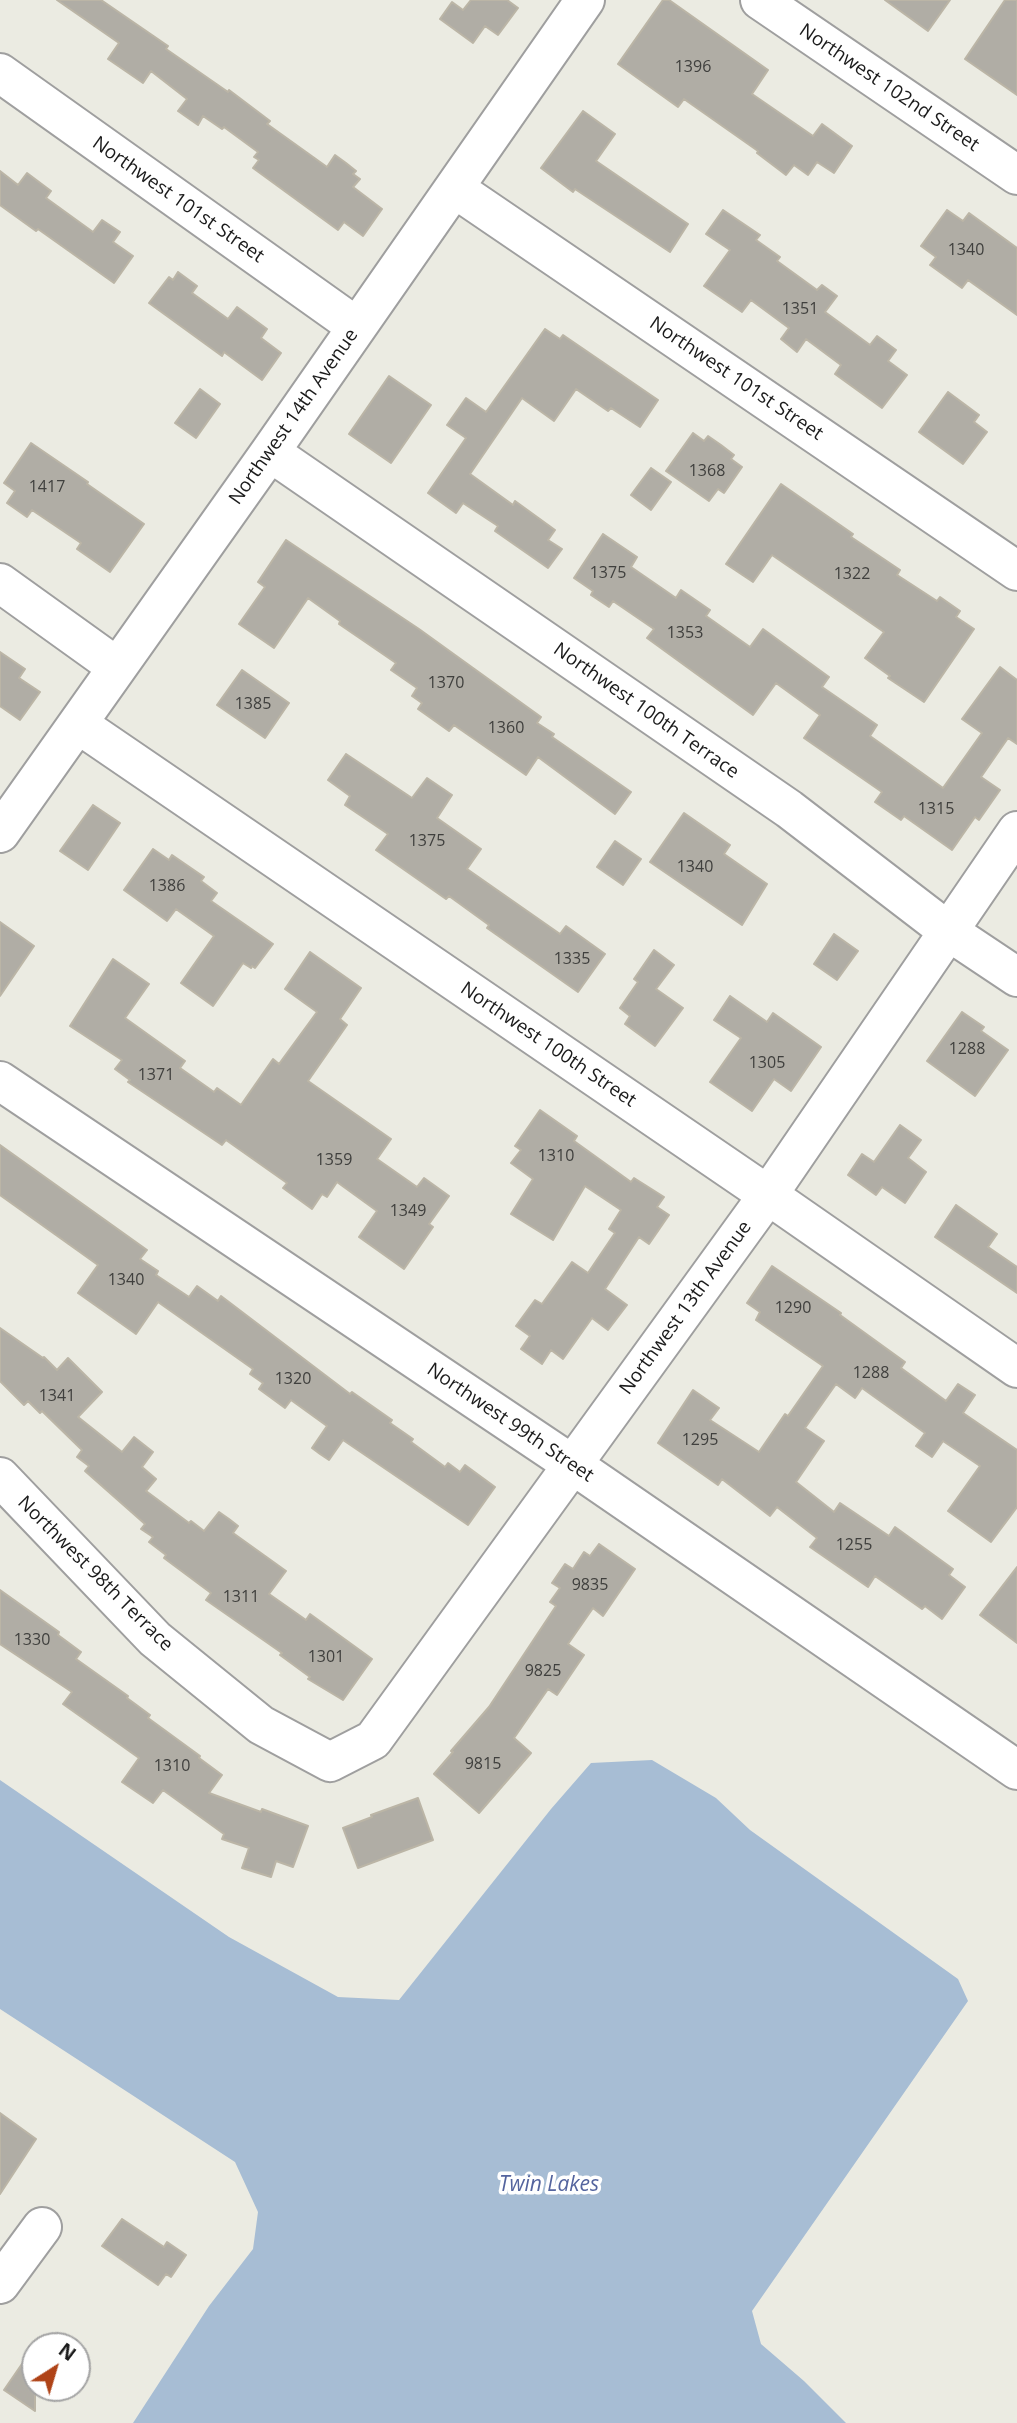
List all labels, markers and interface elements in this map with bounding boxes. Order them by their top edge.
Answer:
street label: Northwest 102nd Street [795,19,983,157]
house number: 1396 [675,57,711,77]
street label: Northwest 101st Street [88,132,268,268]
house number: 1340 [948,240,984,260]
house number: 1351 [782,299,818,319]
street label: Northwest 101st Street [645,312,827,446]
street label: Northwest 14th Avenue [225,325,363,509]
house number: 1368 [689,461,725,481]
house number: 1417 [29,477,65,497]
house number: 1375 [590,563,626,583]
house number: 1322 [834,564,870,584]
house number: 1353 [667,623,703,643]
street label: Northwest 100th Terrace [549,638,743,784]
house number: 1370 [428,673,464,693]
house number: 1385 [235,694,271,714]
house number: 1360 [488,718,524,738]
house number: 1315 [918,799,954,819]
house number: 1375 [409,831,445,851]
house number: 1340 [677,857,713,877]
house number: 1386 [149,876,185,896]
house number: 1335 [554,949,590,969]
street label: Northwest 100th Street [456,978,640,1112]
house number: 1288 [949,1039,985,1059]
house number: 1305 [749,1053,785,1073]
house number: 1371 [138,1065,174,1085]
house number: 1310 [538,1146,574,1166]
house number: 1359 [316,1150,352,1170]
house number: 1349 [390,1201,426,1221]
street label: Northwest 13th Avenue [615,1217,757,1399]
house number: 1340 [108,1270,144,1290]
house number: 1290 [775,1298,811,1318]
street label: Northwest 99th Street [422,1359,598,1487]
house number: 1288 [853,1363,889,1383]
house number: 1320 [275,1369,311,1389]
house number: 1341 [39,1386,75,1406]
house number: 1295 [682,1430,718,1450]
street label: Northwest 98th Terrace [13,1492,177,1656]
house number: 1255 [836,1535,872,1555]
house number: 9835 [572,1575,608,1595]
house number: 1311 [223,1587,259,1607]
house number: 1330 [14,1630,50,1650]
house number: 1301 [308,1647,344,1667]
house number: 9825 [525,1661,561,1681]
house number: 9815 [465,1754,501,1774]
house number: 1310 [154,1756,190,1776]
water label: Twin Lakes [499,2172,599,2198]
north arrow [21,2332,91,2402]
text: N [53,2337,81,2367]

